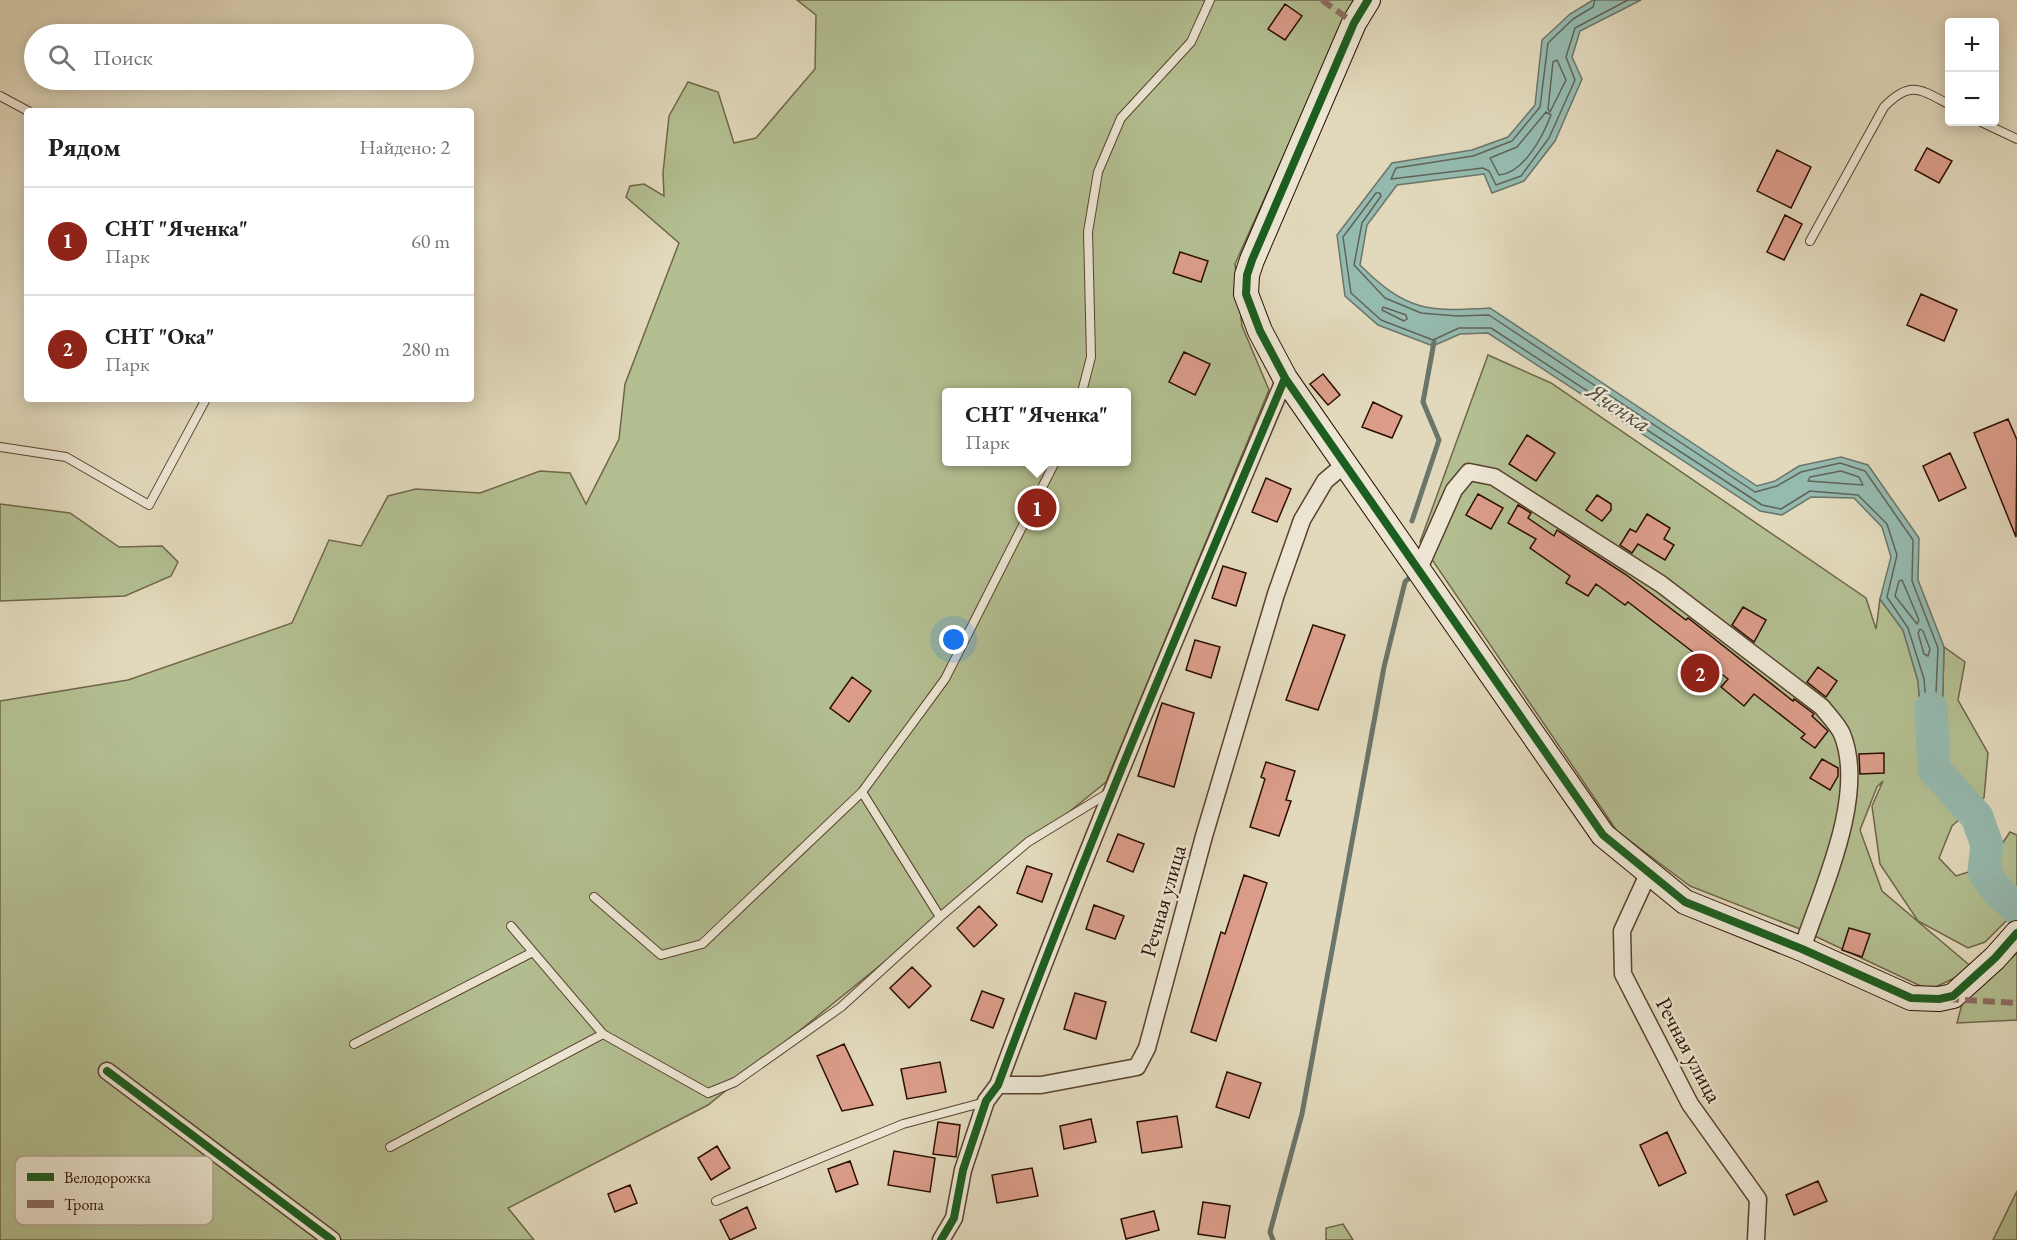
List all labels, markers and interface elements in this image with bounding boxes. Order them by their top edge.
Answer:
map controls [1945,18,1999,126]
button: + [1945,18,1999,72]
search box [24,24,474,90]
icon: search [45,41,78,74]
text: Поиск [93,43,153,72]
button: − [1945,72,1999,126]
text: Рядом [48,130,121,164]
text: Найдено: 2 [359,134,450,160]
text: СНТ "Яченка" [105,214,248,243]
text: 1 [62,228,73,254]
text: 60 m [411,228,450,254]
text: Парк [105,243,149,269]
text: СНТ "Ока" [105,322,214,351]
text: 2 [62,336,73,362]
text: 280 m [402,336,450,362]
text: Парк [105,351,149,377]
water label: Яченка [1579,374,1657,439]
popup [942,388,1131,466]
text: СНТ "Яченка" [965,400,1108,429]
text: Парк [965,429,1010,455]
pin: 1 [1018,486,1056,530]
your location [939,625,968,654]
pin: 2 [1680,650,1720,696]
street label: Речная улица [1133,841,1193,960]
street label: Речная улица [1649,992,1729,1108]
legend [15,1156,213,1225]
text: Велодорожка [64,1167,151,1188]
text: Тропа [64,1194,104,1215]

